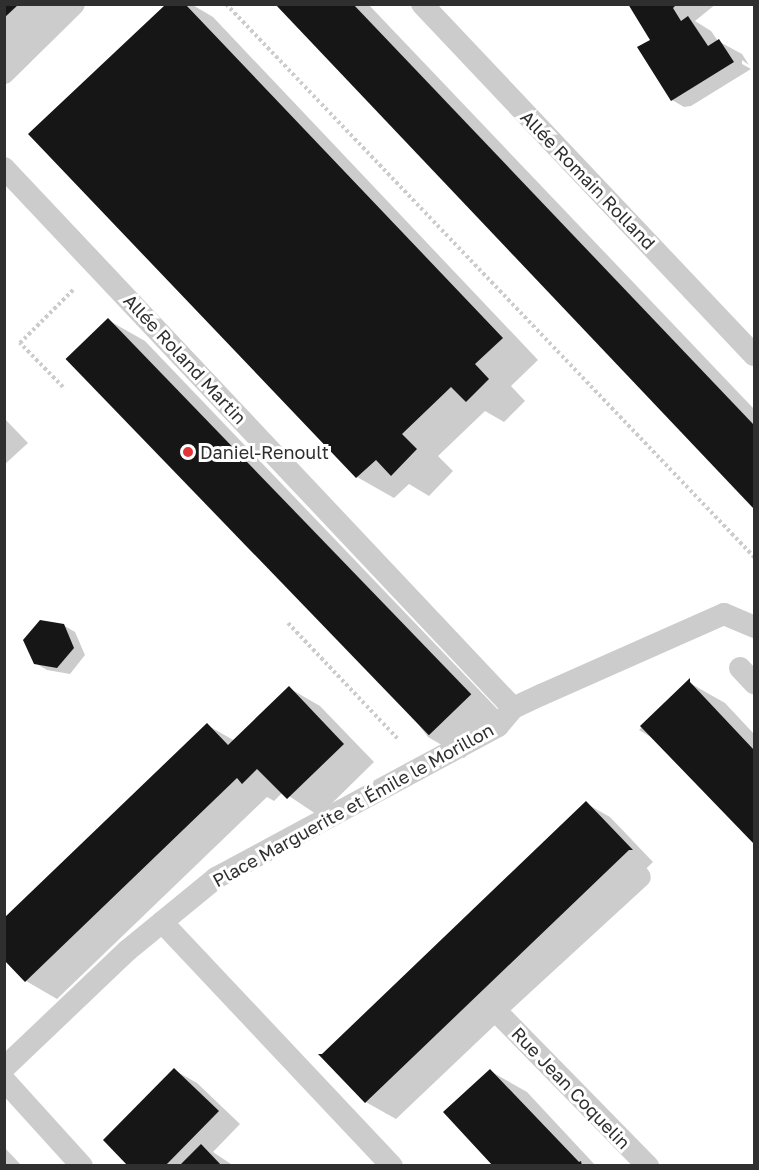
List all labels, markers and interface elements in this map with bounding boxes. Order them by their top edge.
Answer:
street label: Allée Romain Rolland [516,106,660,254]
street label: Allée Roland Martin [119,289,251,429]
place label: Daniel-Renoult [200,441,329,463]
marker: Daniel-Renoult [181,445,195,459]
street label: Place Marguerite et Émile le Morillon [209,719,497,891]
street label: Rue Jean Coquelin [507,1023,635,1153]

